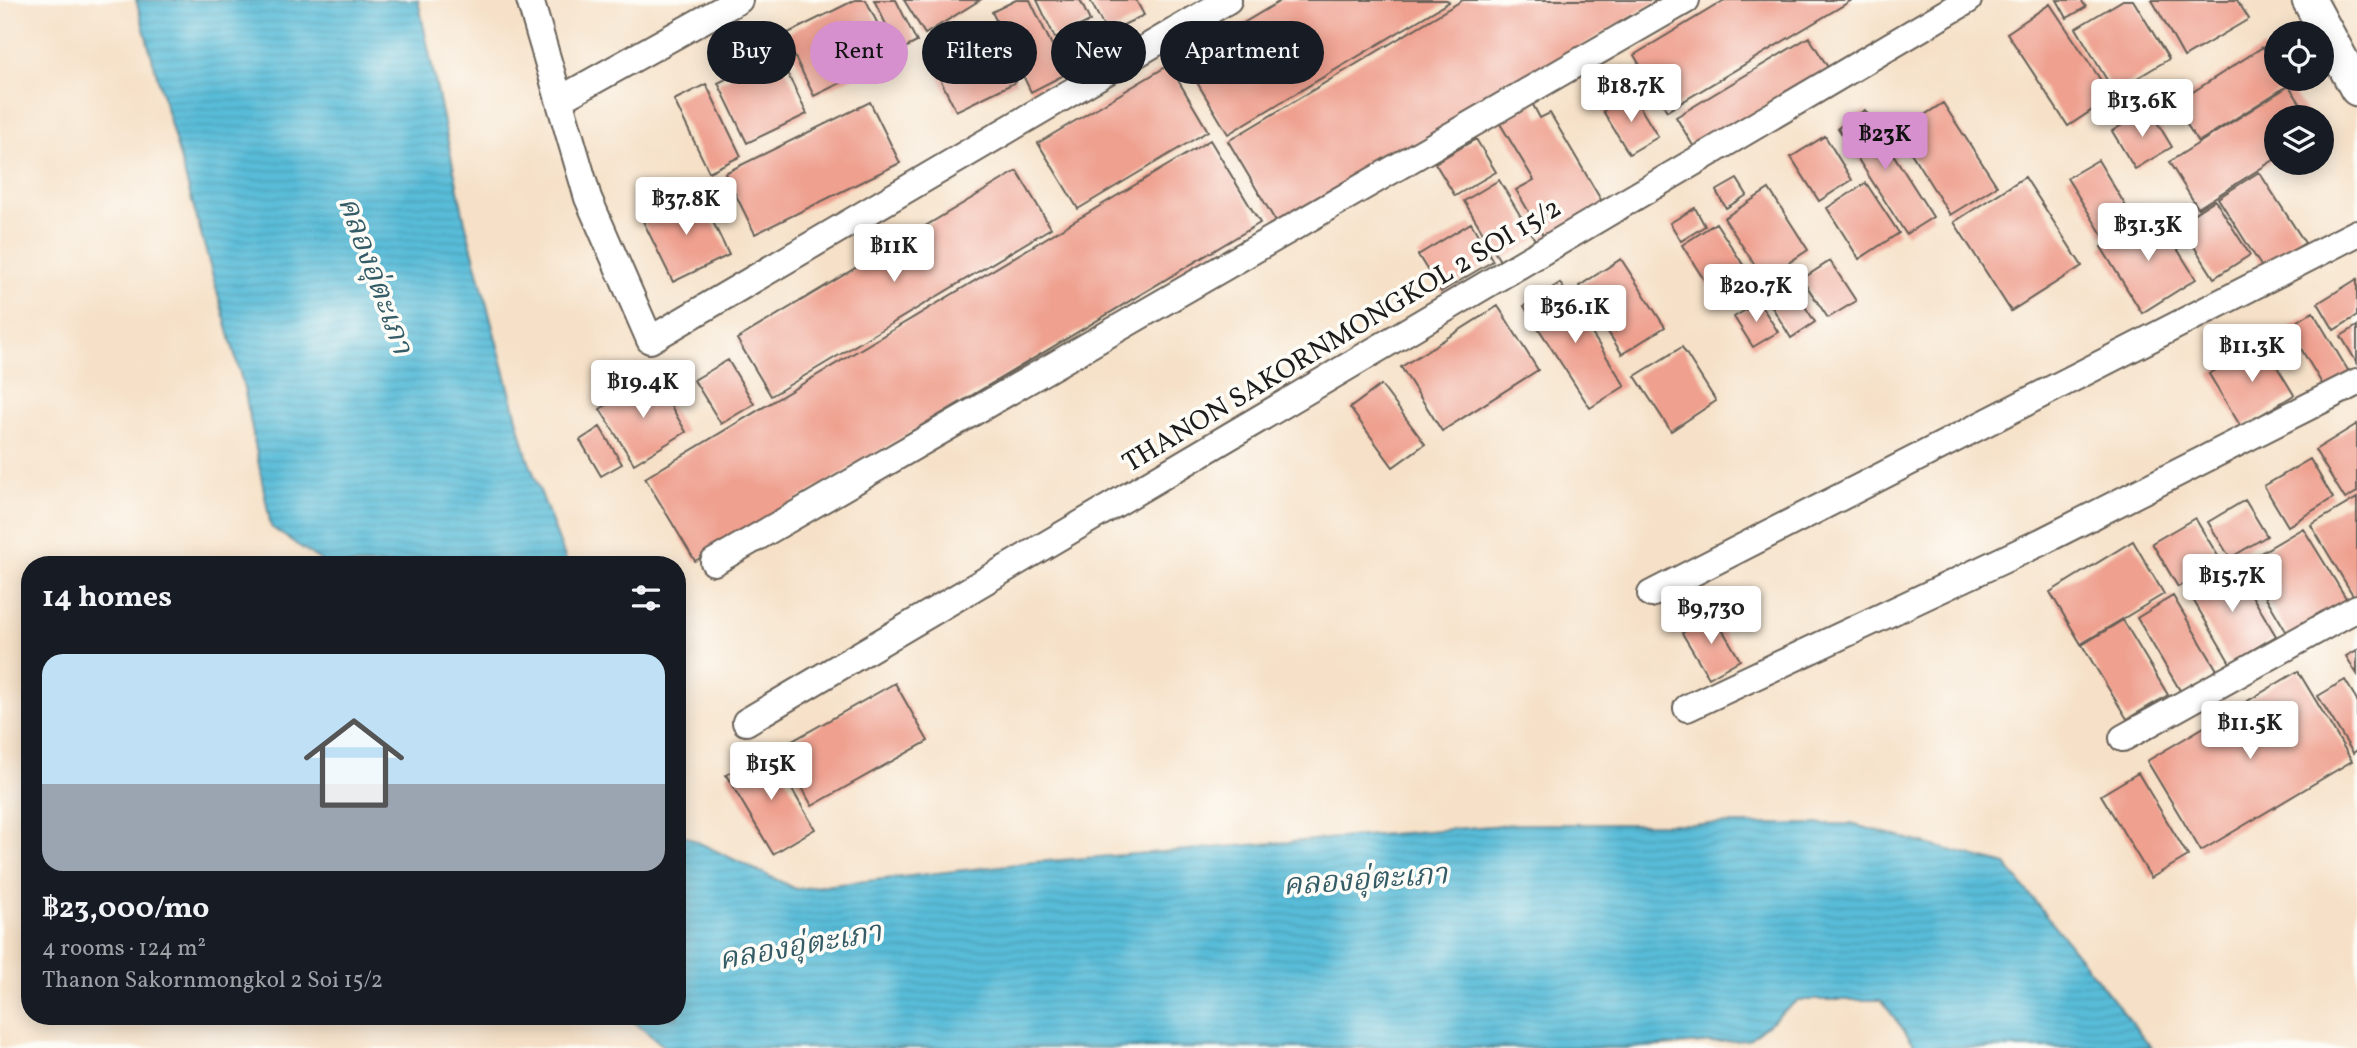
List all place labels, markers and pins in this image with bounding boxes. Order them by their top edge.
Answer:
pin: ฿18.7K [1574,64,1688,124]
pin: ฿13.6K [2085,80,2199,139]
pin: ฿23K [1844,113,1926,172]
pin: ฿37.8K [629,177,743,237]
pin: ฿31.3K [2091,204,2205,263]
pin: ฿11K [853,224,935,284]
pin: ฿20.7K [1699,264,1813,324]
pin: ฿36.1K [1518,286,1632,345]
pin: ฿11.3K [2195,324,2309,384]
pin: ฿19.4K [586,360,700,420]
pin: ฿15.7K [2175,554,2289,614]
pin: ฿9,730 [1654,586,1768,646]
pin: ฿11.5K [2193,702,2307,761]
pin: ฿15K [730,742,812,802]

